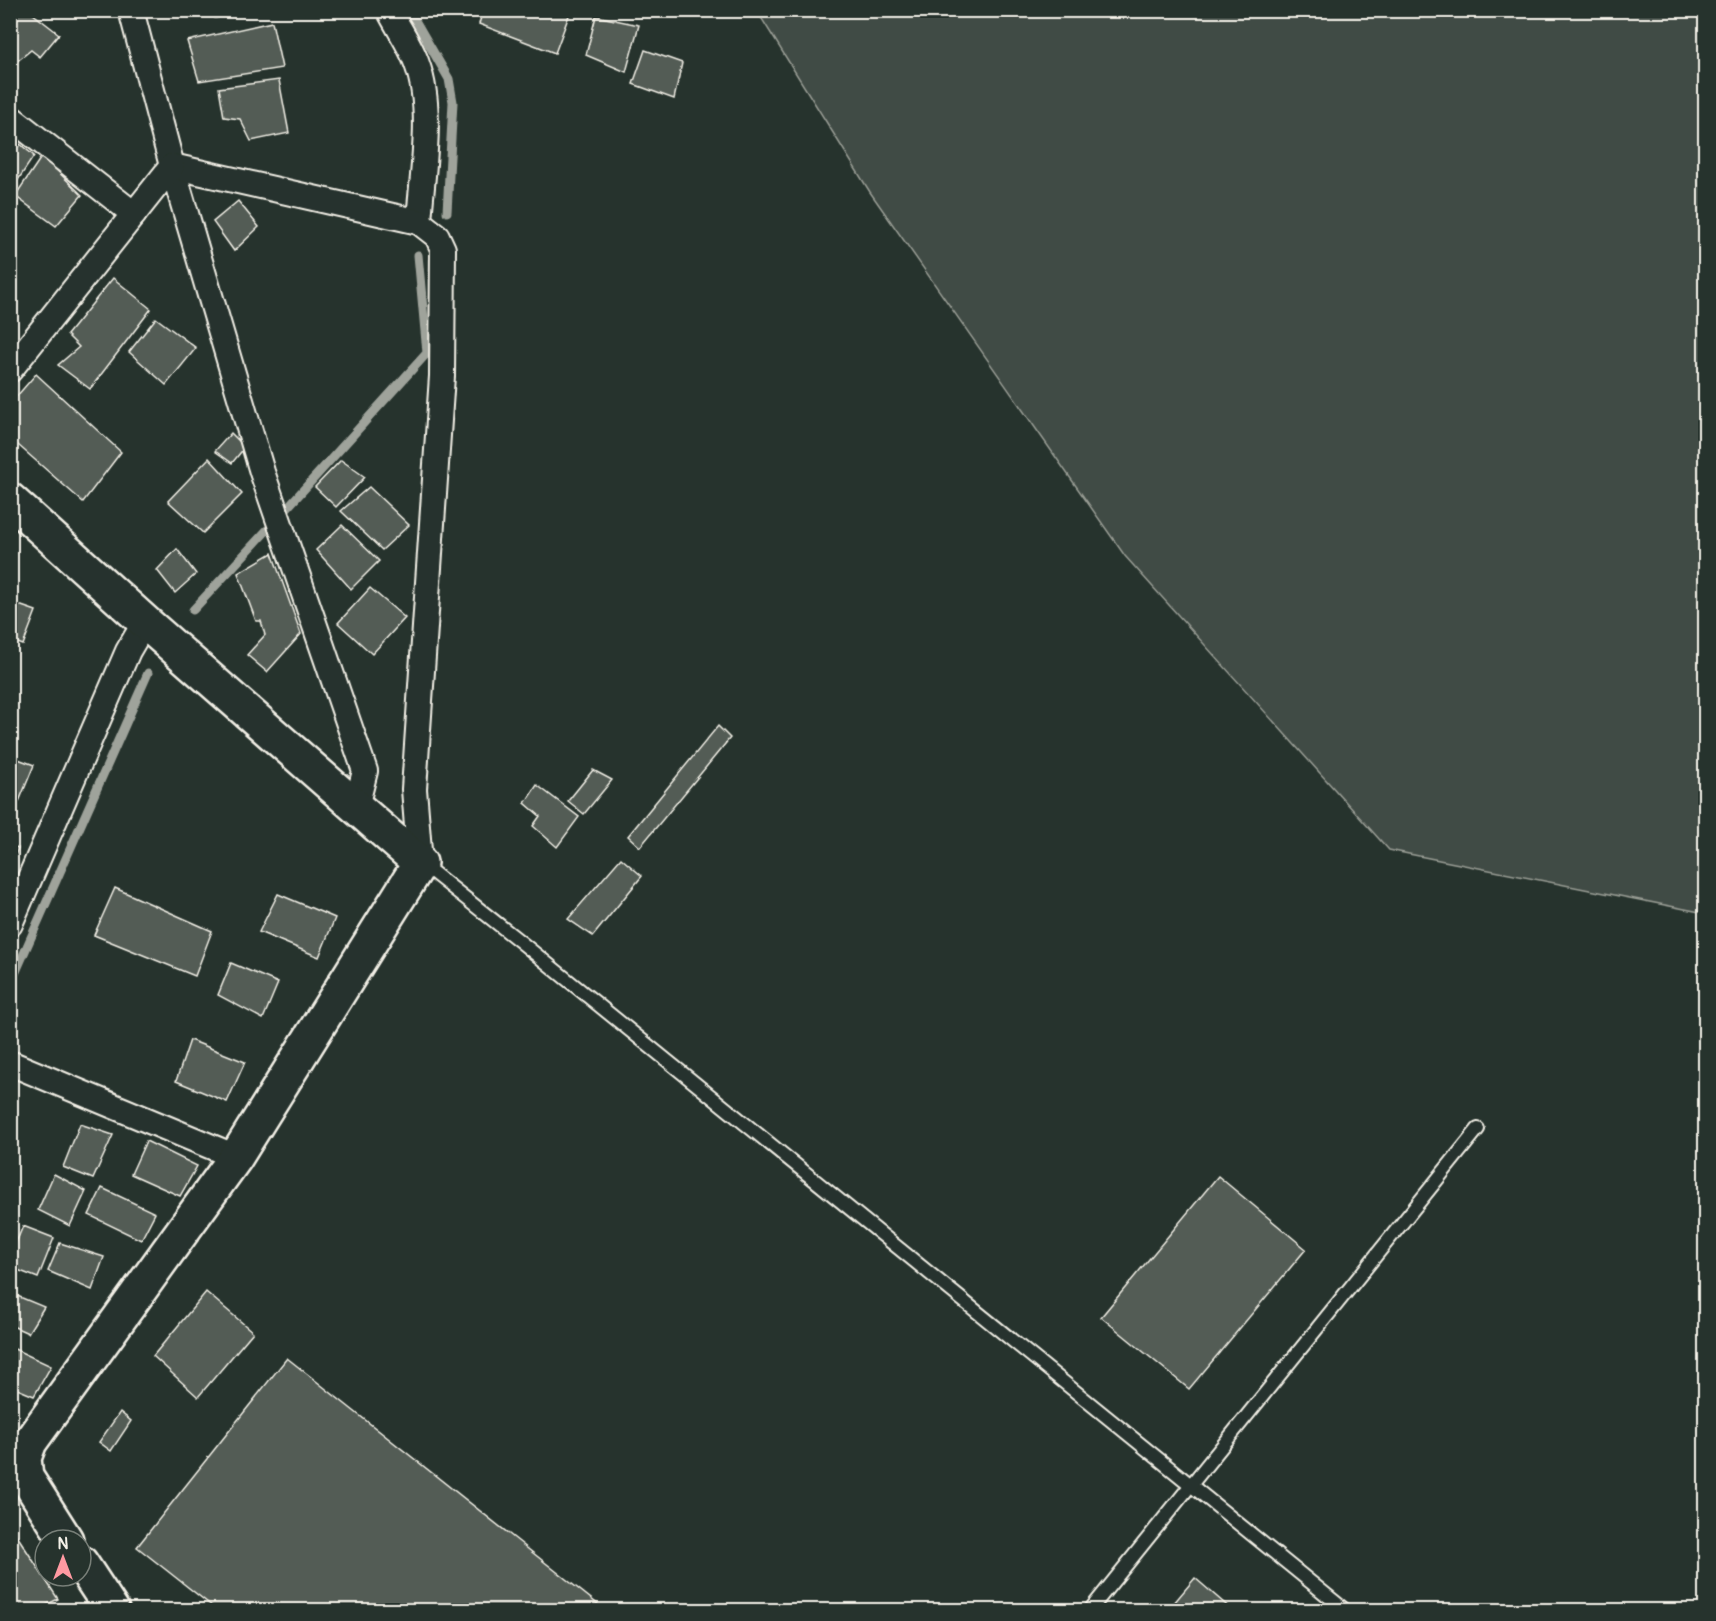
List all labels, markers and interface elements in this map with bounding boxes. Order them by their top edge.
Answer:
north arrow [33,1528,93,1588]
text: N [58,1534,69,1554]

